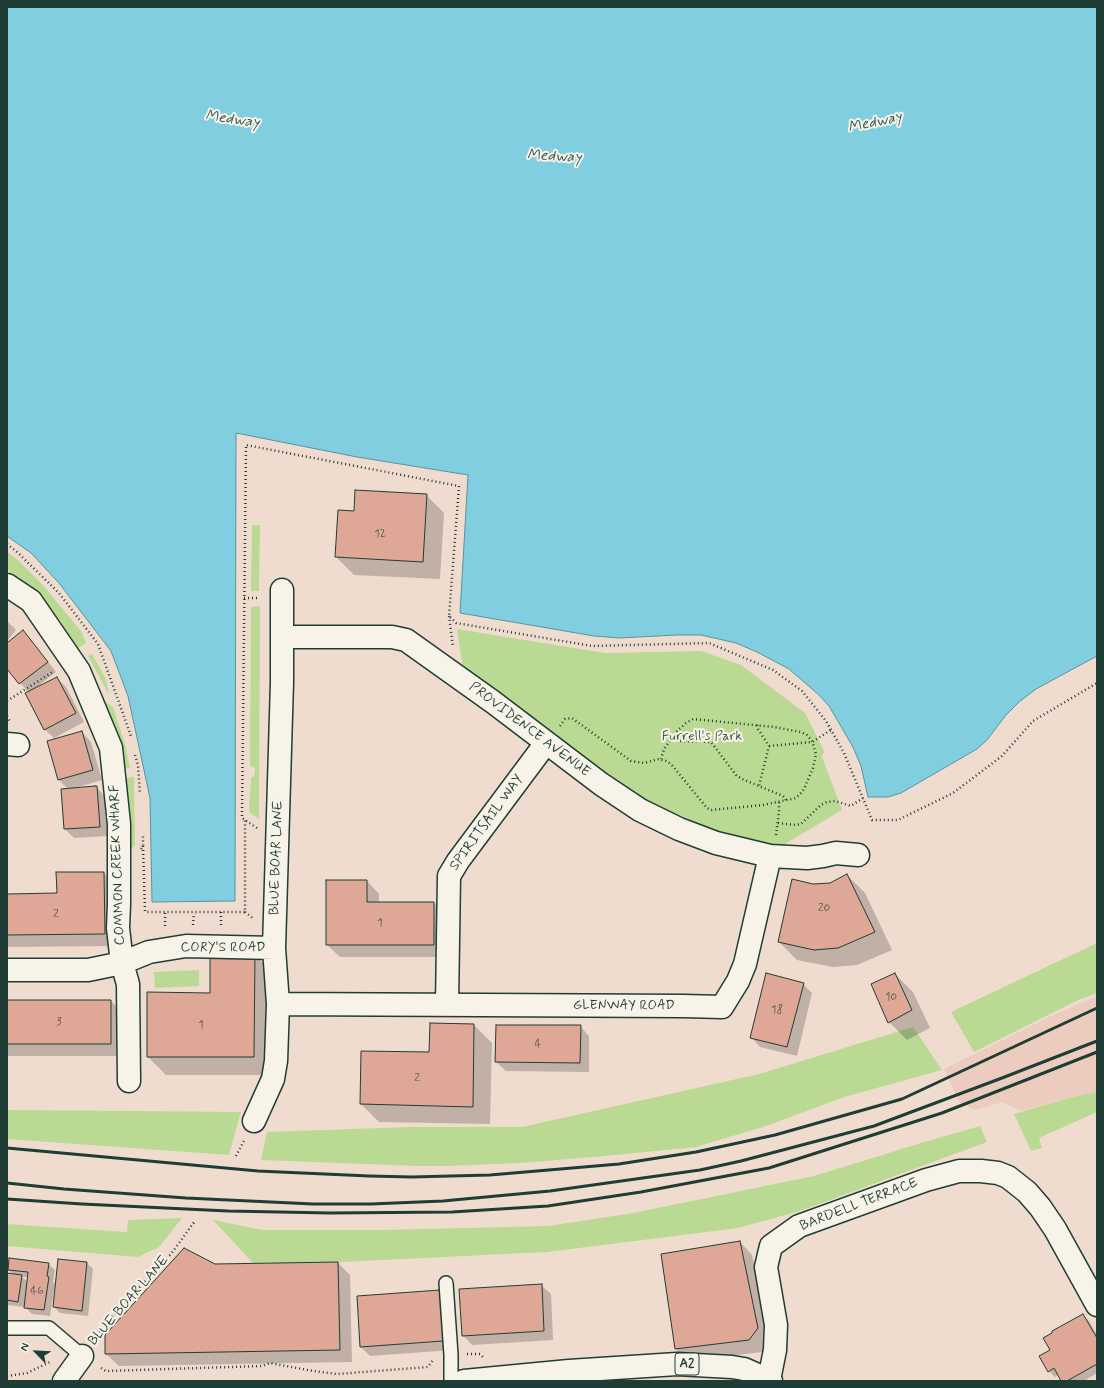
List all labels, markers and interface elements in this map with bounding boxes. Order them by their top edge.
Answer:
water label: Medway [204,107,260,133]
water label: Medway [847,109,903,137]
water label: Medway [526,147,582,167]
house number: 12 [374,527,386,541]
street label: PROVIDENCE AVENUE [465,679,593,781]
park label: Furrell's Park [662,729,742,745]
street label: SPIRITSAIL WAY [447,772,527,874]
street label: COMMON CREEK WHARF [107,784,129,946]
street label: BLUE BOAR LANE [267,801,287,915]
house number: 20 [818,901,830,915]
house number: 2 [53,907,59,921]
house number: 1 [377,916,383,930]
street label: CORY'S ROAD [180,940,266,956]
house number: 10 [885,990,897,1004]
street label: GLENWAY ROAD [573,998,675,1014]
house number: 18 [771,1003,783,1017]
house number: 3 [56,1015,62,1029]
house number: 1 [198,1018,204,1032]
house number: 4 [535,1037,541,1051]
house number: 2 [414,1071,420,1085]
street label: BARDELL TERRACE [798,1175,920,1235]
street label: BLUE BOAR LANE [85,1252,173,1350]
house number: 46 [30,1284,44,1298]
north arrow [16,1332,56,1372]
text: N [17,1341,33,1353]
road number: A2 [675,1353,699,1375]

